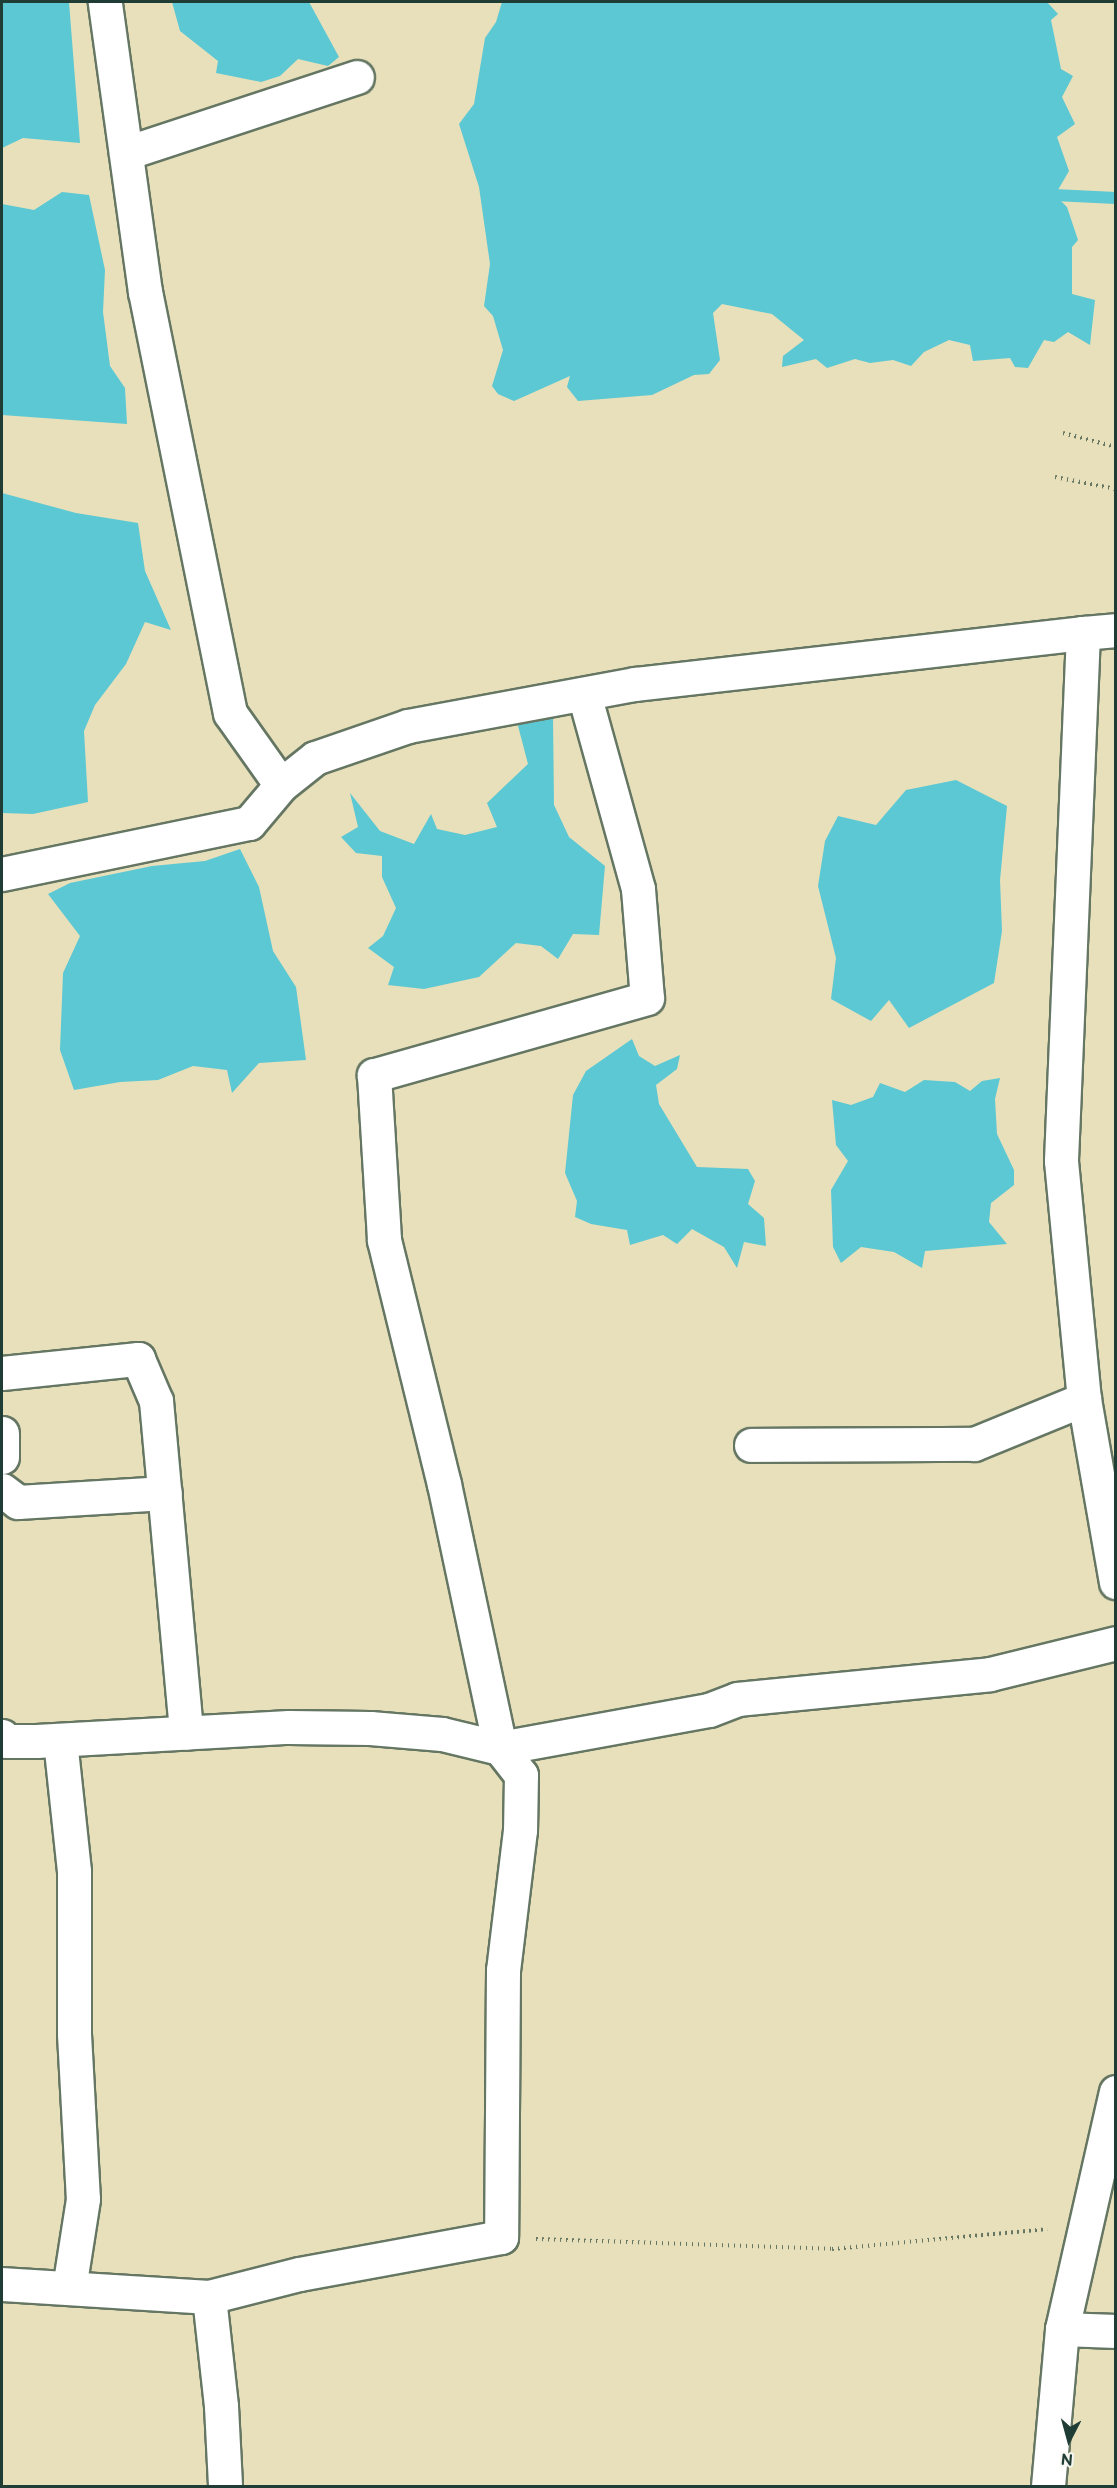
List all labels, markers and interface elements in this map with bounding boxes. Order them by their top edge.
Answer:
north arrow [1039,2410,1099,2470]
text: N [1060,2448,1074,2468]

